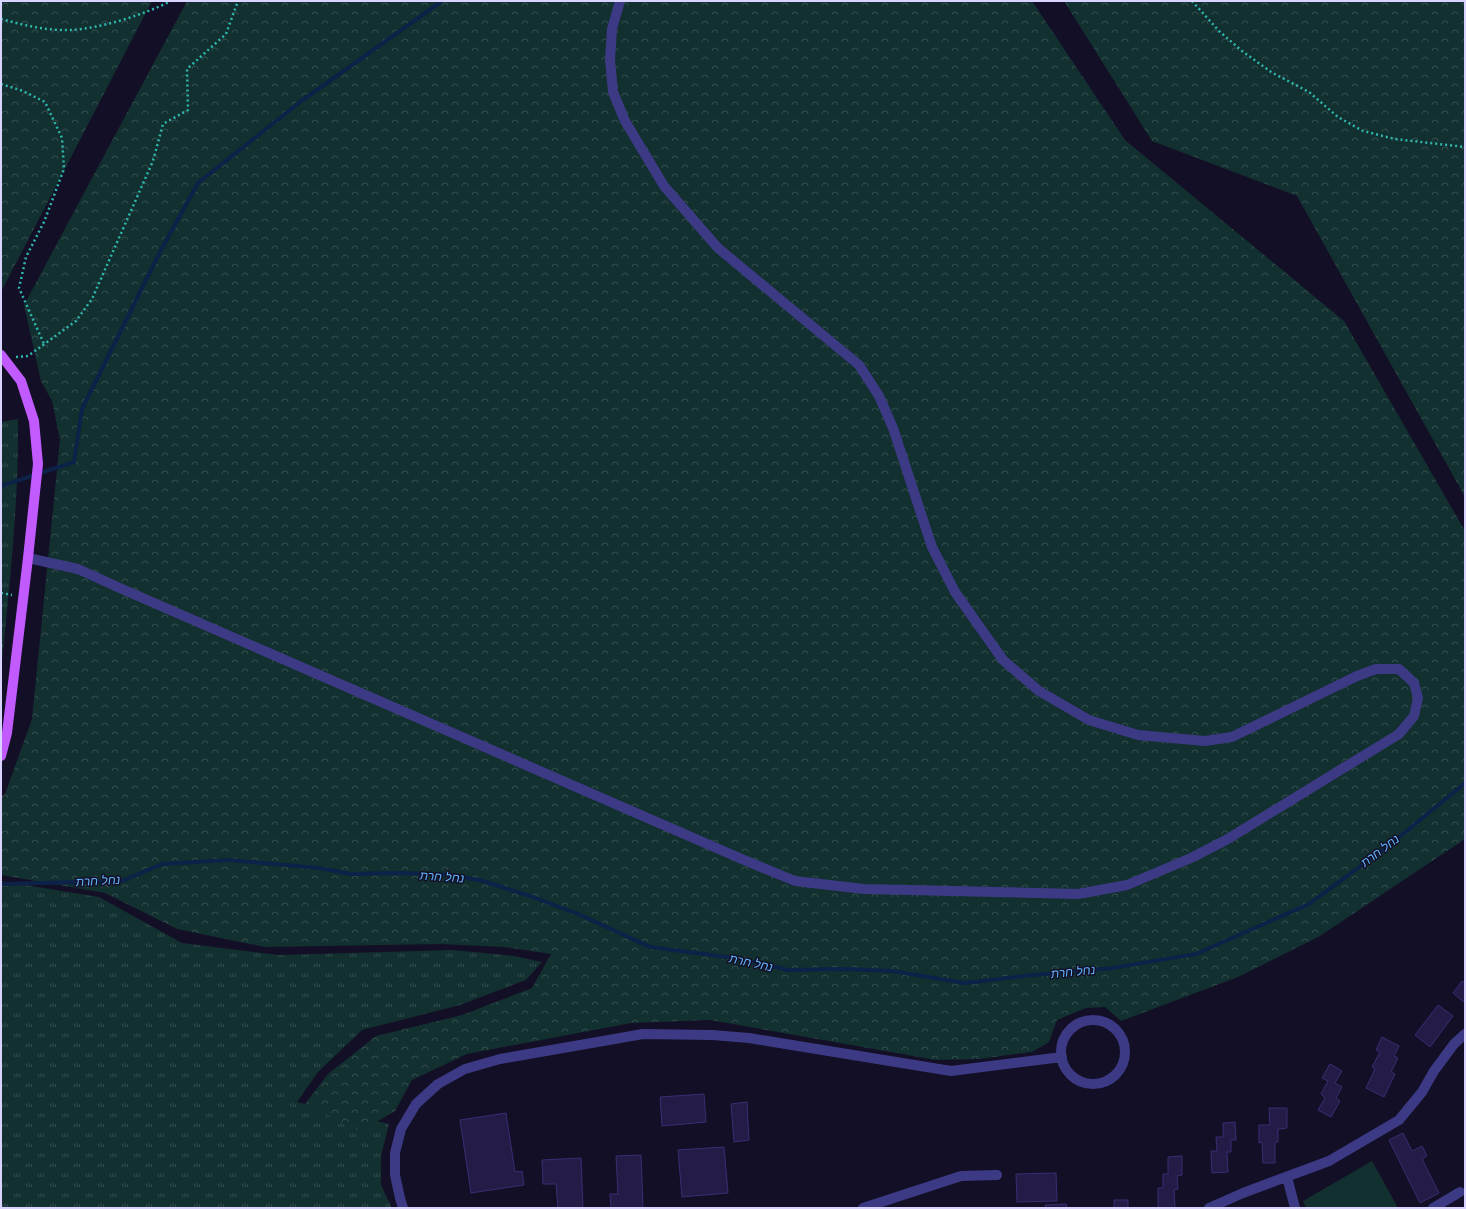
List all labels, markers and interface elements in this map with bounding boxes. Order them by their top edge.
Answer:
water label: נחל חרת [1357,832,1402,871]
water label: נחל חרת [418,868,465,886]
water label: נחל חרת [74,873,121,889]
water label: נחל חרת [727,951,775,975]
water label: נחל חרת [1049,963,1096,981]

